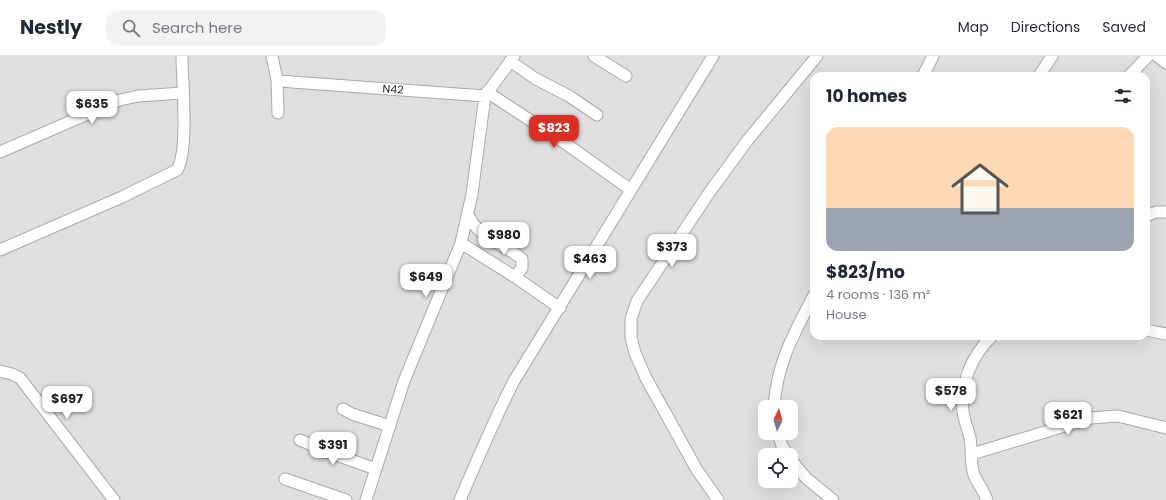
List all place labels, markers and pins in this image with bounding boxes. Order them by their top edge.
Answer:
pin: $635 [68,91,116,125]
pin: $823 [530,115,578,149]
pin: $980 [480,222,528,256]
pin: $373 [648,234,696,268]
pin: $463 [566,246,614,280]
pin: $649 [402,264,450,298]
pin: $578 [927,378,975,412]
pin: $697 [43,386,91,420]
pin: $621 [1044,402,1092,436]
pin: $391 [309,432,357,466]

